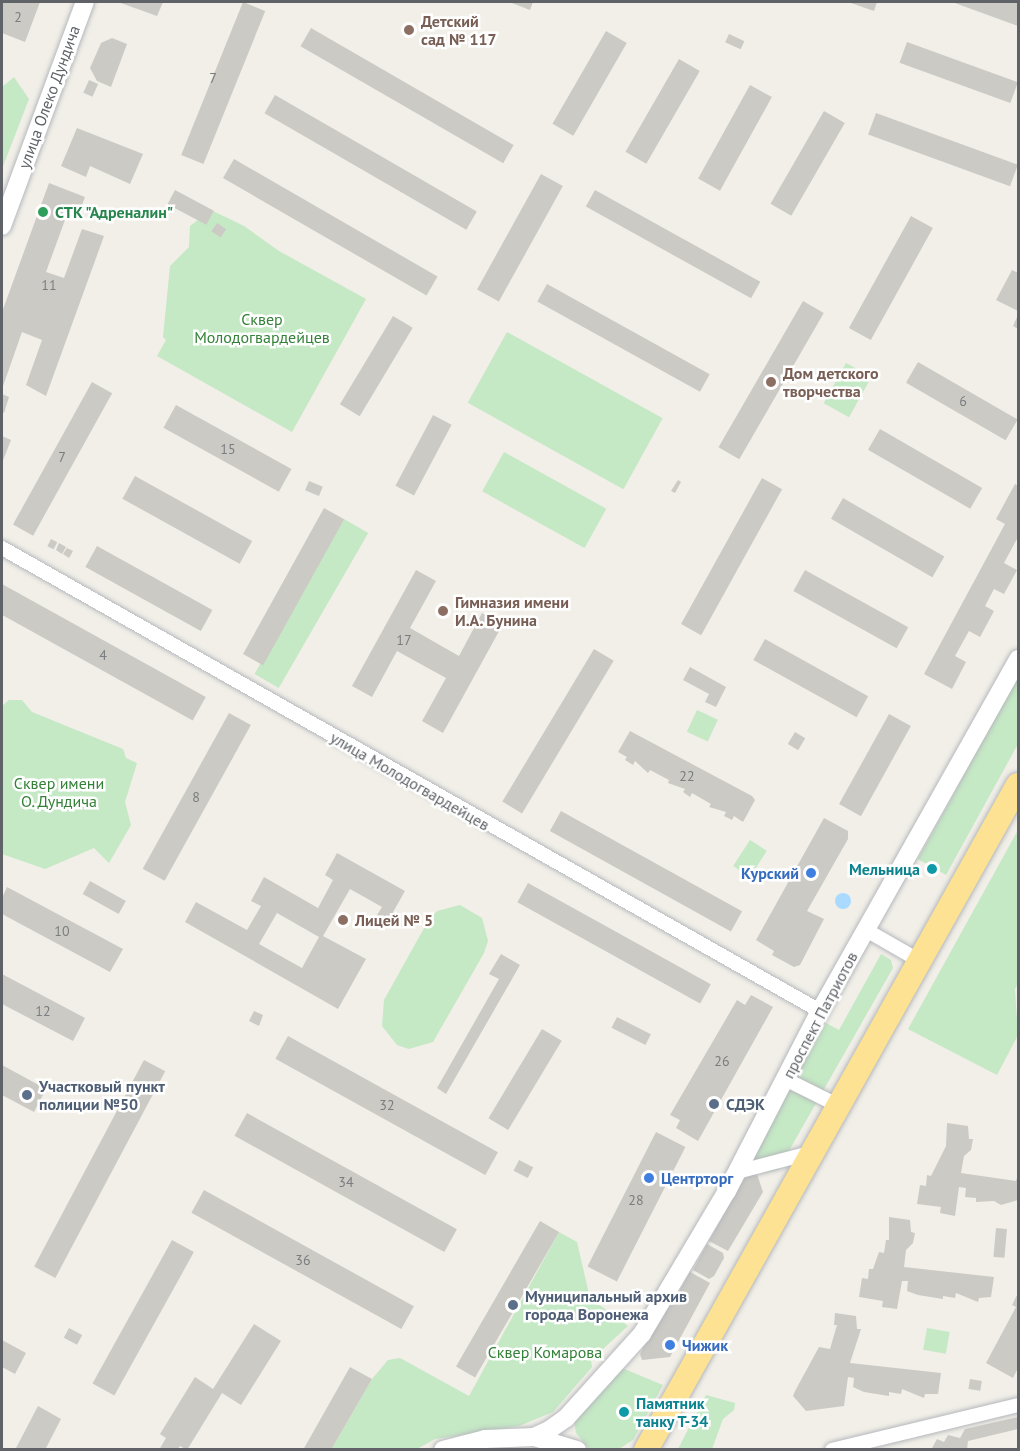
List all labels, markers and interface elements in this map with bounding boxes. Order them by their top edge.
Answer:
house number: 2 [14,9,22,25]
place label: Детский сад № 117 [421,11,497,49]
street label: улица Олеко Дундича [14,23,84,171]
marker: Детский сад № 117 [402,23,416,37]
house number: 7 [209,70,217,86]
place label: СТК "Адреналин" [55,202,175,222]
marker: СТК "Адреналин" [36,205,50,219]
house number: 11 [41,277,57,293]
park label: Сквер Молодогвардейцев [194,309,330,347]
place label: Дом детского творчества [783,363,878,401]
marker: Дом детского творчества [764,375,778,389]
house number: 6 [959,393,967,409]
house number: 15 [220,441,236,457]
house number: 7 [58,449,66,465]
place label: Гимназия имени И.А. Бунина [455,592,569,630]
marker: Гимназия имени И.А. Бунина [436,604,450,618]
house number: 17 [396,632,412,648]
house number: 4 [99,647,107,663]
street label: улица Молодогвардейцев [327,728,493,834]
house number: 22 [679,768,695,784]
park label: Сквер имени О. Дундича [14,773,104,811]
house number: 8 [192,789,200,805]
place label: Мельница [849,859,920,879]
marker: Мельница [925,862,939,876]
place label: Курский [741,863,799,883]
marker: Курский [804,866,818,880]
place label: Лицей № 5 [355,910,433,930]
marker: Лицей № 5 [336,913,350,927]
house number: 10 [54,923,70,939]
street label: проспект Патриотов [778,948,862,1082]
house number: 12 [35,1003,51,1019]
house number: 26 [714,1053,730,1069]
place label: Участковый пункт полиции №50 [39,1076,165,1114]
marker: Участковый пункт полиции №50 [20,1088,34,1102]
place label: СДЭК [726,1094,765,1114]
house number: 32 [379,1097,395,1113]
marker: СДЭК [707,1097,721,1111]
place label: Центрторг [661,1168,733,1188]
marker: Центрторг [642,1171,656,1185]
house number: 34 [338,1174,354,1190]
house number: 28 [628,1192,644,1208]
house number: 36 [295,1252,311,1268]
place label: Муниципальный архив города Воронежа [525,1286,687,1324]
marker: Муниципальный архив города Воронежа [506,1298,520,1312]
place label: Чижик [682,1335,728,1355]
marker: Чижик [663,1338,677,1352]
park label: Сквер Комарова [488,1342,602,1362]
place label: Памятник танку Т-34 [636,1393,709,1431]
marker: Памятник танку Т-34 [617,1405,631,1419]

